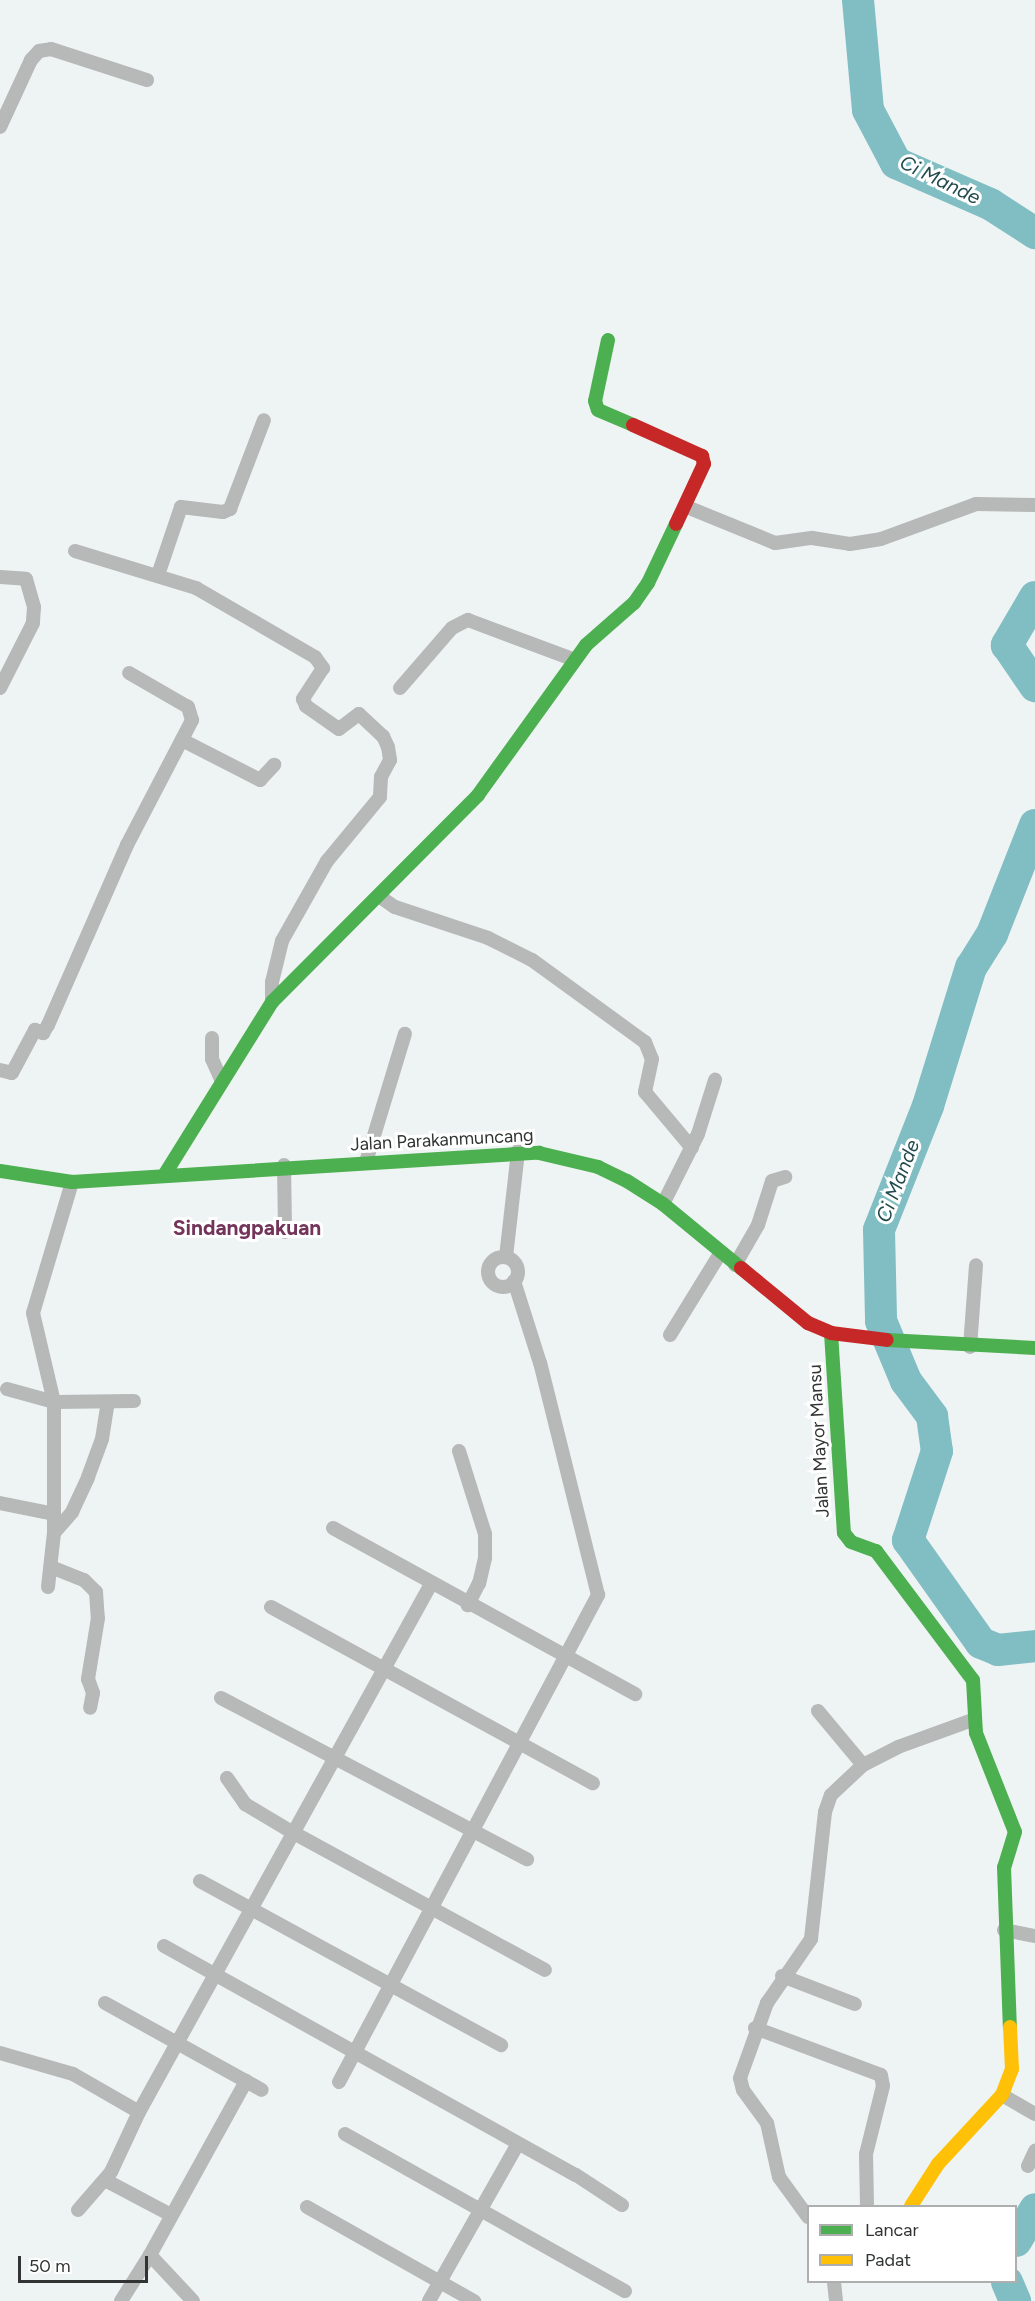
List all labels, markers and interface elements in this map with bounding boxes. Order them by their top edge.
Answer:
water label: Ci Mande [896,150,984,210]
street label: Jalan Parakanmuncang [350,1124,534,1156]
water label: Ci Mande [871,1136,925,1226]
district label: Sindangpakuan [173,1215,321,1241]
street label: Jalan Mayor Mansu [804,1364,834,1518]
legend [807,2205,1017,2283]
text: Lancar [865,2219,919,2241]
scale bar [21,2244,152,2282]
text: Padat [865,2249,911,2271]
text: 50 m [29,2255,71,2277]

